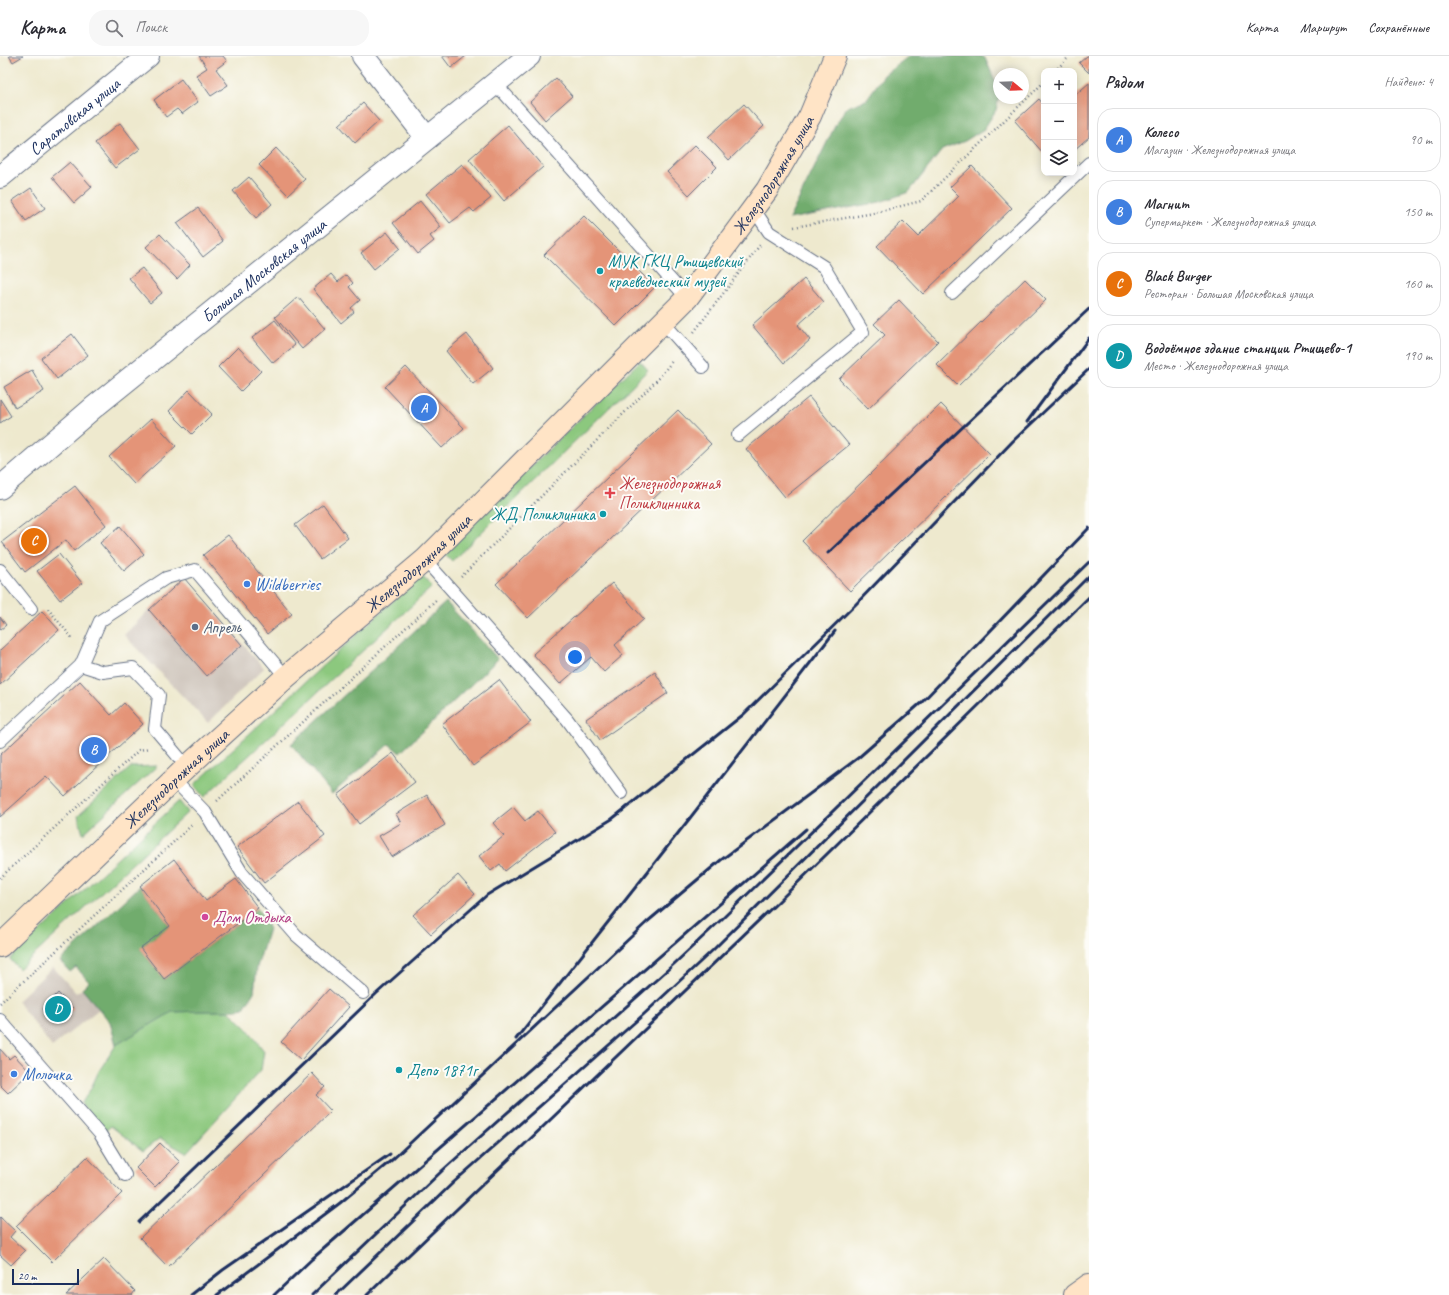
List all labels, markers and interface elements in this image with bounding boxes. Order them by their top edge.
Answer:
search box [89,10,369,46]
text: Карта [20,16,65,40]
icon: search [103,17,125,39]
text: Поиск [135,18,167,37]
text: Карта [1246,19,1278,36]
text: Маршрут [1300,19,1346,36]
text: Сохранённые [1368,19,1429,36]
north arrow [993,68,1029,104]
map controls [1041,68,1077,176]
button: + [1041,68,1077,104]
text: Рядом [1105,72,1143,93]
street label: Саратовская улица [25,73,125,160]
text: Найдено: 4 [1385,74,1433,90]
button: − [1041,104,1077,140]
street label: Железнодорожная улица [728,111,820,239]
text: Колесо [1144,123,1179,142]
text: A [1116,132,1122,148]
text: 90 m [1410,132,1432,148]
button: layers [1041,140,1077,176]
text: Магазин · Железнодорожная улица [1144,142,1295,158]
text: Магнит [1144,195,1189,214]
text: B [1116,204,1122,220]
text: 150 m [1404,204,1432,220]
street label: Большая Московская улица [197,213,332,327]
text: Супермаркет · Железнодорожная улица [1144,214,1315,230]
place label: МУК ГКЦ Ртищевский краеведческий музей [608,251,744,293]
marker: МУК ГКЦ Ртищевский краеведческий музей [595,266,605,276]
text: Black Burger [1144,267,1211,286]
text: C [1116,276,1122,292]
text: 160 m [1404,276,1432,292]
text: Ресторан · Большая Московская улица [1144,286,1313,302]
text: Водоёмное здание станции Ртищево-1 [1144,339,1351,358]
text: D [1115,348,1123,364]
text: 190 m [1404,348,1432,364]
text: Место · Железнодорожная улица [1144,358,1288,374]
pin: A [411,393,437,423]
place label: Железнодорожная Поликлинника [619,473,721,514]
marker: Железнодорожная Поликлинника [604,487,616,499]
place label: ЖД Поликлиника [491,504,596,525]
street label: Железнодорожная улица [361,509,477,617]
marker: ЖД Поликлиника [598,509,608,519]
pin: C [21,526,47,556]
place label: Wildberries [255,574,322,595]
marker: Wildberries [242,579,252,589]
place label: Апрель [203,617,242,638]
marker: Апрель [190,622,200,632]
your location [565,647,585,667]
street label: Железнодорожная улица [119,723,234,833]
pin: B [81,735,107,765]
place label: Дом Отдыха [213,907,292,928]
marker: Дом Отдыха [200,912,210,922]
pin: D [45,994,71,1024]
place label: Депо 1871г [407,1060,479,1081]
place label: Молочка [22,1064,73,1085]
marker: Депо 1871г [394,1065,404,1075]
marker: Молочка [9,1069,19,1079]
scale bar [12,1267,79,1286]
text: 20 m [18,1269,37,1283]

